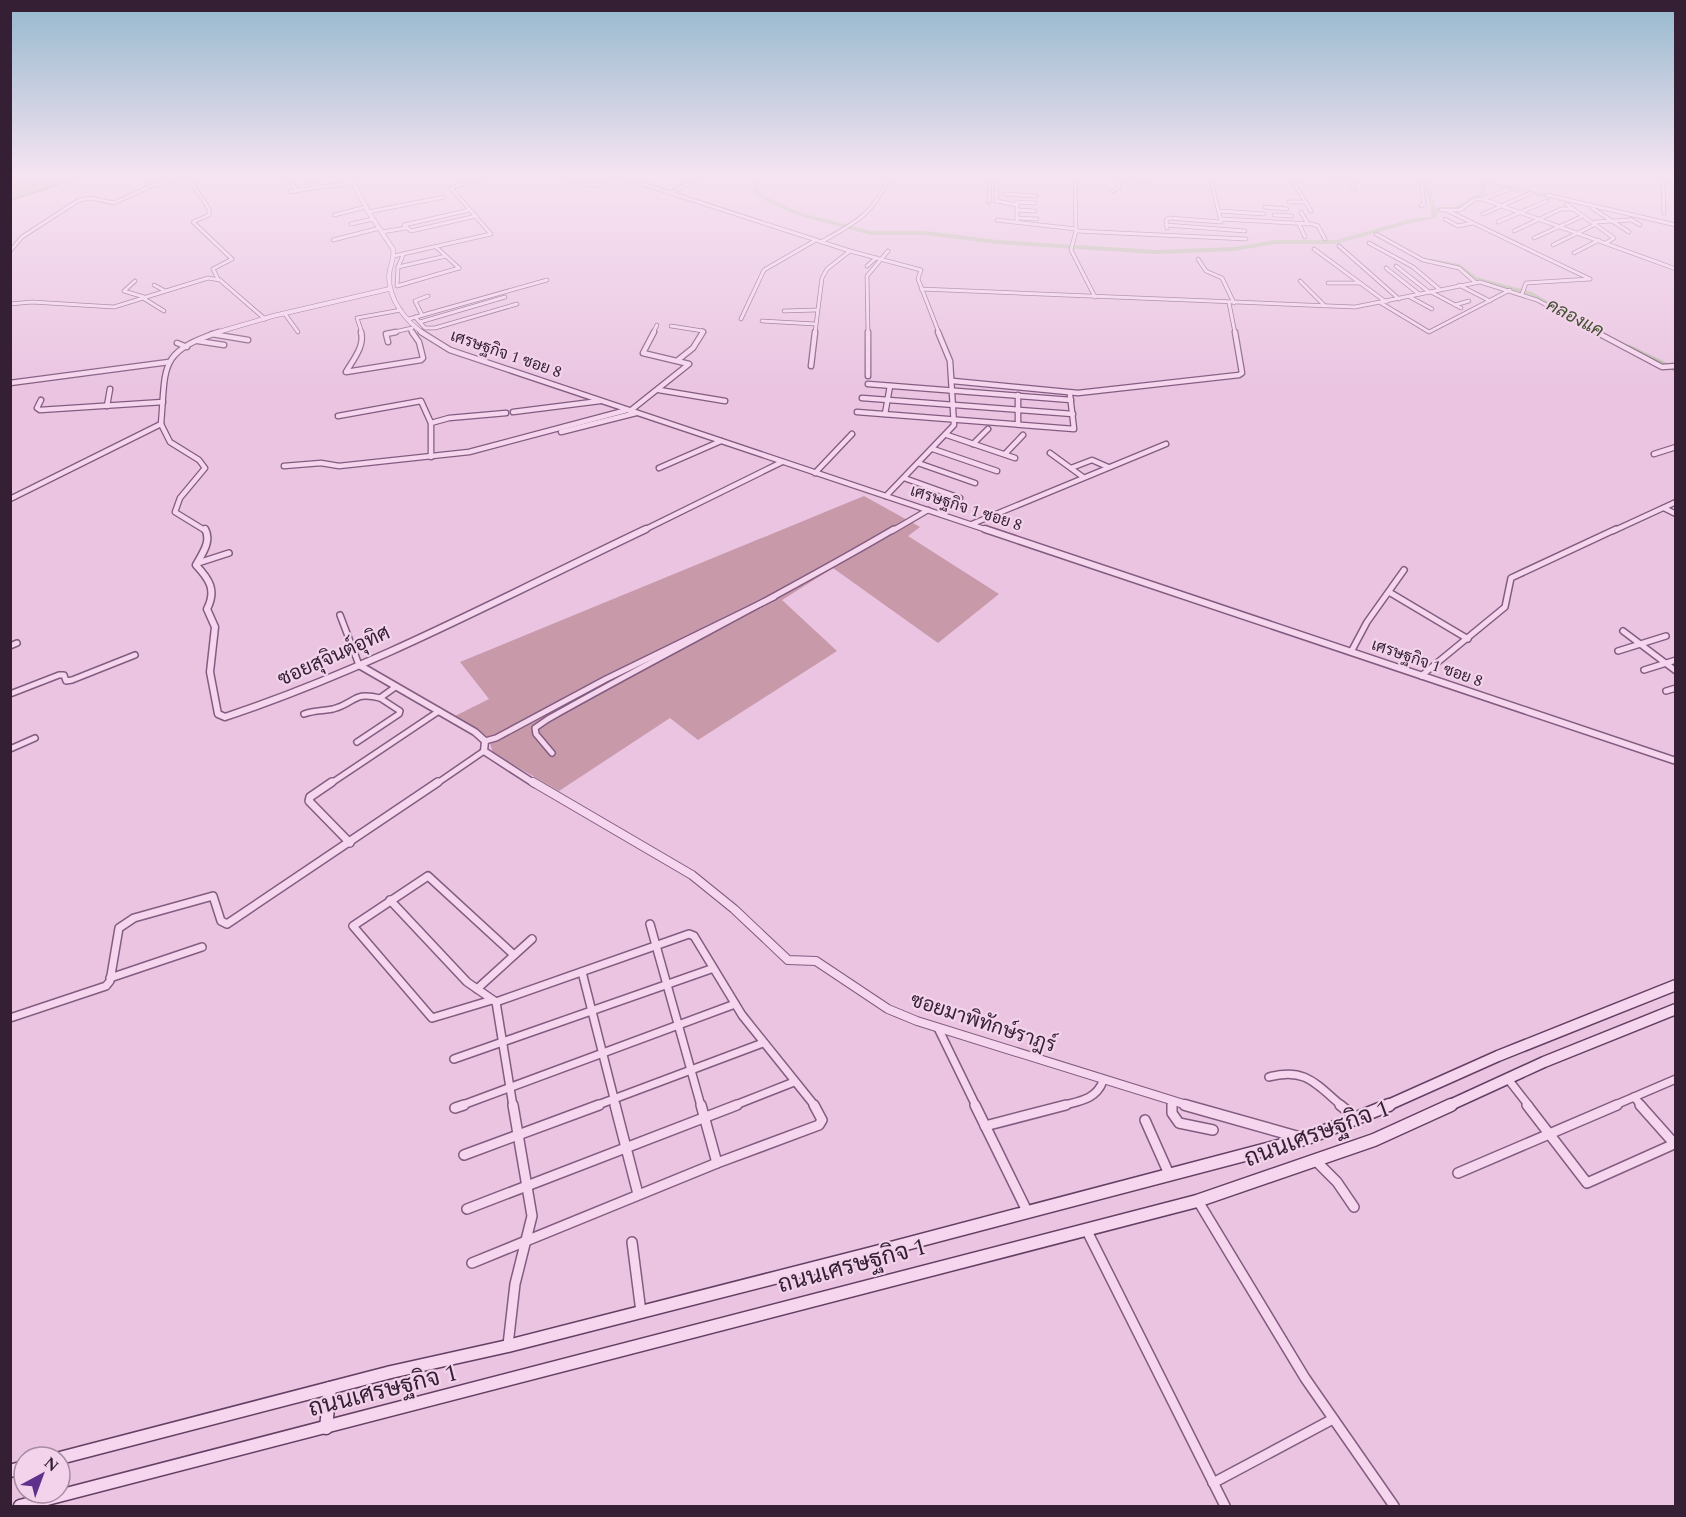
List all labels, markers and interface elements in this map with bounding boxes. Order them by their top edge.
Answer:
water label: คลองแค [1542,292,1609,344]
street label: เศรษฐกิจ 1 ซอย 8 [447,324,565,384]
street label: เศรษฐกิจ 1 ซอย 8 [907,479,1025,537]
street label: ซอยสุจินต์อุทิศ [273,618,395,694]
street label: เศรษฐกิจ 1 ซอย 8 [1368,633,1486,693]
street label: ซอยมาพิทักษ์ราฎร์ [906,985,1060,1061]
street label: ถนนเศรษฐกิจ 1 [1239,1091,1395,1177]
street label: ถนนเศรษฐกิจ 1 [774,1229,930,1303]
street label: ถนนเศรษฐกิจ 1 [305,1355,461,1427]
north arrow [12,1445,72,1505]
text: N [38,1451,64,1478]

